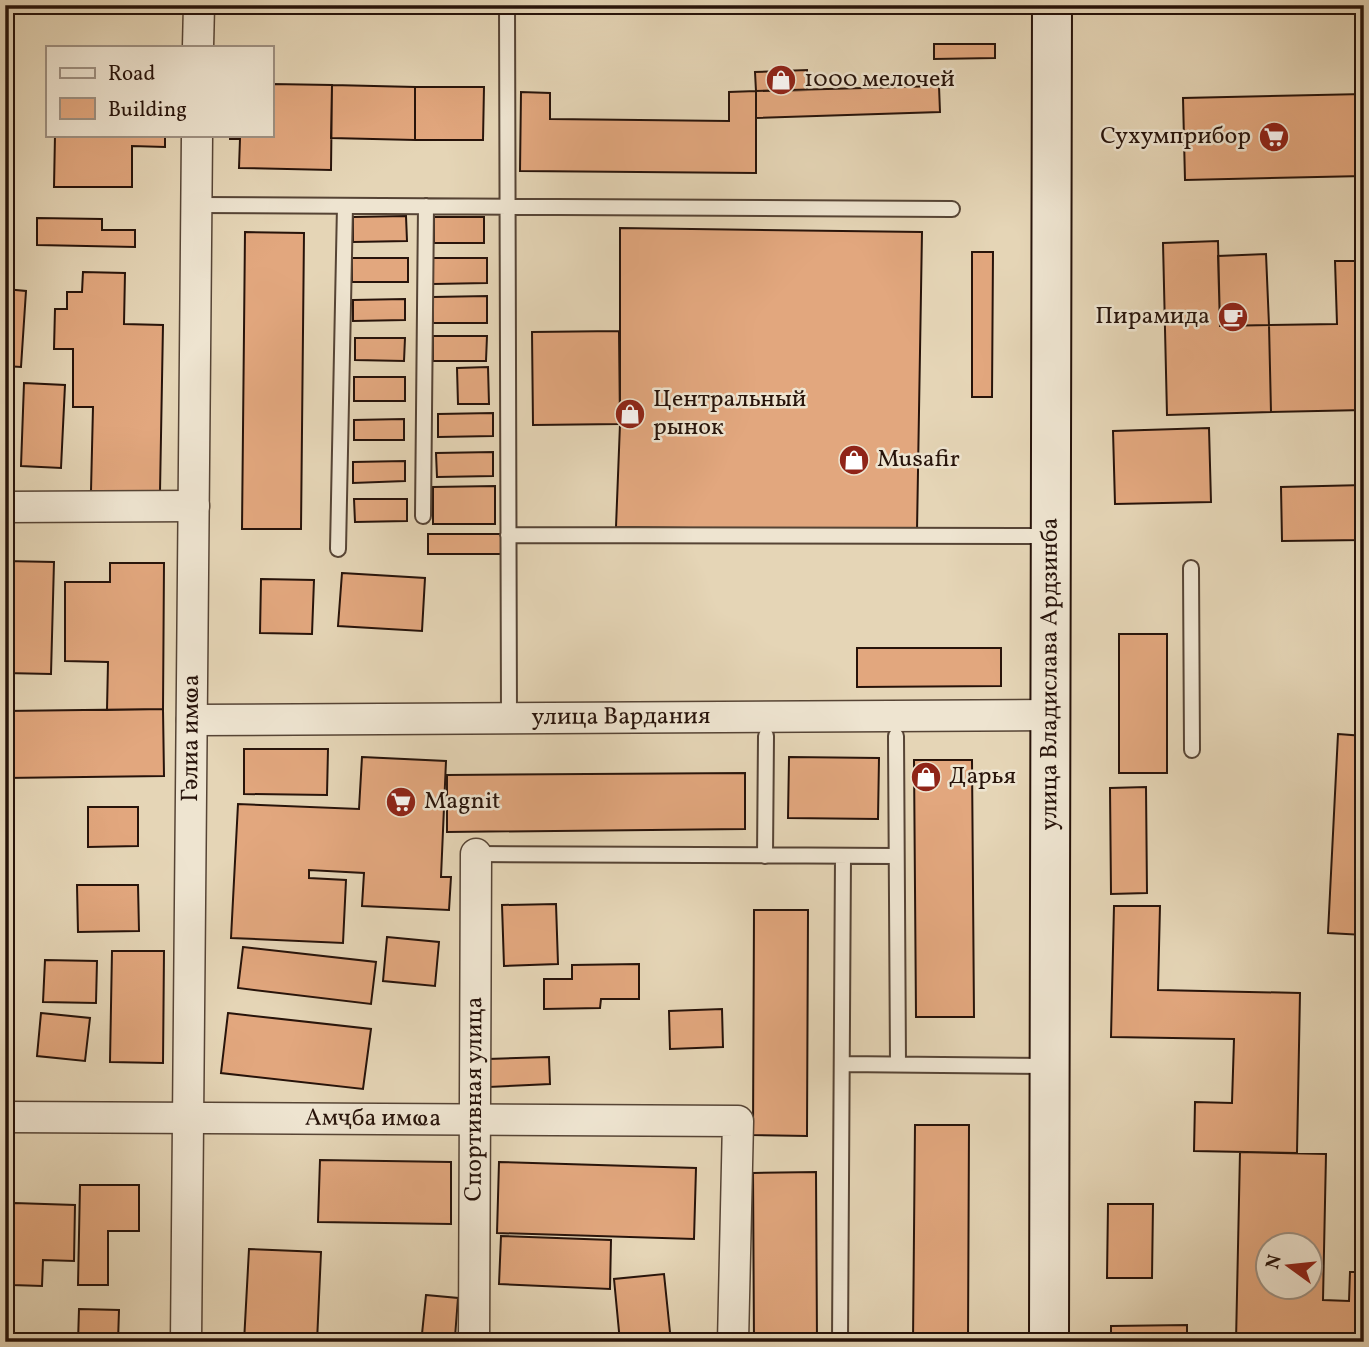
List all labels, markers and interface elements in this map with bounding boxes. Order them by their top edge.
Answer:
legend [46,46,273,136]
text: Road [108,60,155,89]
shop icon: 1000 мелочей [764,63,798,97]
place label: 1000 мелочей [804,63,955,97]
text: Building [108,96,187,125]
place label: Сухумприбор [1100,120,1251,154]
supermarket icon: Сухумприбор [1257,120,1291,154]
place label: Пирамида [1095,300,1210,334]
cafe icon: Пирамида [1216,300,1250,334]
place label: Центральный рынок [653,383,806,445]
shop icon: Центральный рынок [613,397,647,431]
shop icon: Musafir [837,443,871,477]
place label: Musafir [877,443,960,477]
street label: улица Владислава Ардзинба [1033,517,1068,831]
street label: Гәлиа имҩа [174,674,209,802]
street label: улица Вардания [531,700,711,735]
shop icon: Дарья [909,760,943,794]
place label: Дарья [949,760,1016,794]
supermarket icon: Magnit [384,785,418,819]
place label: Magnit [424,785,501,819]
street label: Спортивная улица [458,996,492,1202]
street label: Амҷба имҩа [305,1102,441,1136]
north arrow [1254,1232,1324,1302]
text: N [1260,1252,1289,1272]

